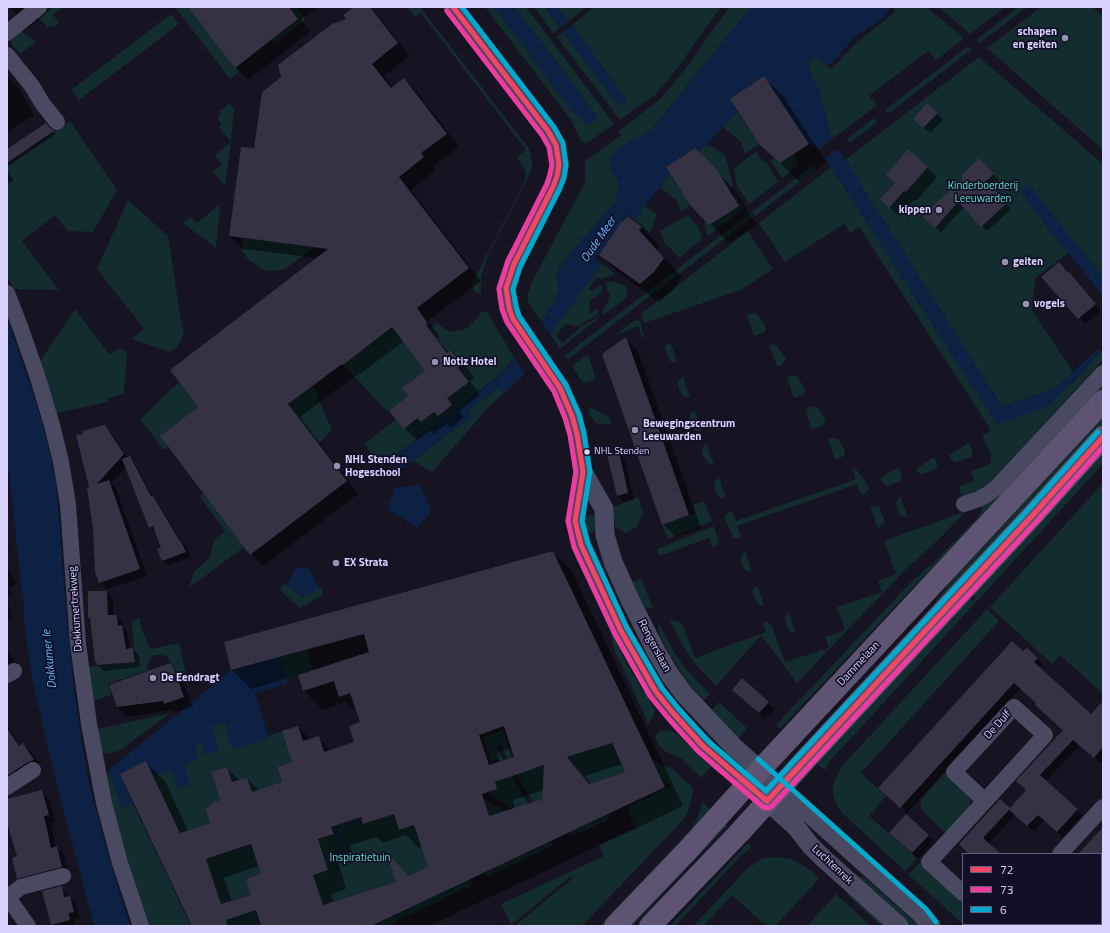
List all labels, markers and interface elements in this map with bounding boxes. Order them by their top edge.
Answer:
place label: schapen en geiten [1013,25,1057,51]
marker: schapen en geiten [1060,33,1070,43]
park label: Kinderboerderij Leeuwarden [948,179,1018,205]
place label: kippen [899,203,931,217]
marker: kippen [934,205,944,215]
water label: Oude Meer [578,215,620,265]
place label: geiten [1013,255,1043,269]
marker: geiten [1000,257,1010,267]
place label: vogels [1034,297,1065,311]
marker: vogels [1021,299,1031,309]
place label: Notiz Hotel [443,355,496,369]
marker: Notiz Hotel [430,357,440,367]
place label: Bewegingscentrum Leeuwarden [643,417,735,443]
marker: Bewegingscentrum Leeuwarden [630,425,640,435]
place label: NHL Stenden [594,446,649,458]
marker: NHL Stenden [582,447,592,457]
place label: NHL Stenden Hogeschool [345,453,407,479]
marker: NHL Stenden Hogeschool [332,461,342,471]
place label: EX Strata [344,556,388,570]
marker: EX Strata [331,558,341,568]
street label: Dokkumertrekweg [66,566,86,652]
street label: Rengerslaan [635,617,673,675]
water label: Dokkumer Ie [40,629,60,689]
street label: Dammelaan [835,639,883,689]
place label: De Eendragt [161,671,219,685]
marker: De Eendragt [148,673,158,683]
street label: De Dulf [982,708,1014,742]
street label: Luchtenrek [809,843,855,887]
park label: Inspiratietuin [329,851,391,865]
legend [962,853,1102,925]
text: 72 [1000,860,1013,879]
text: 73 [1000,880,1013,899]
text: 6 [1000,900,1007,919]

